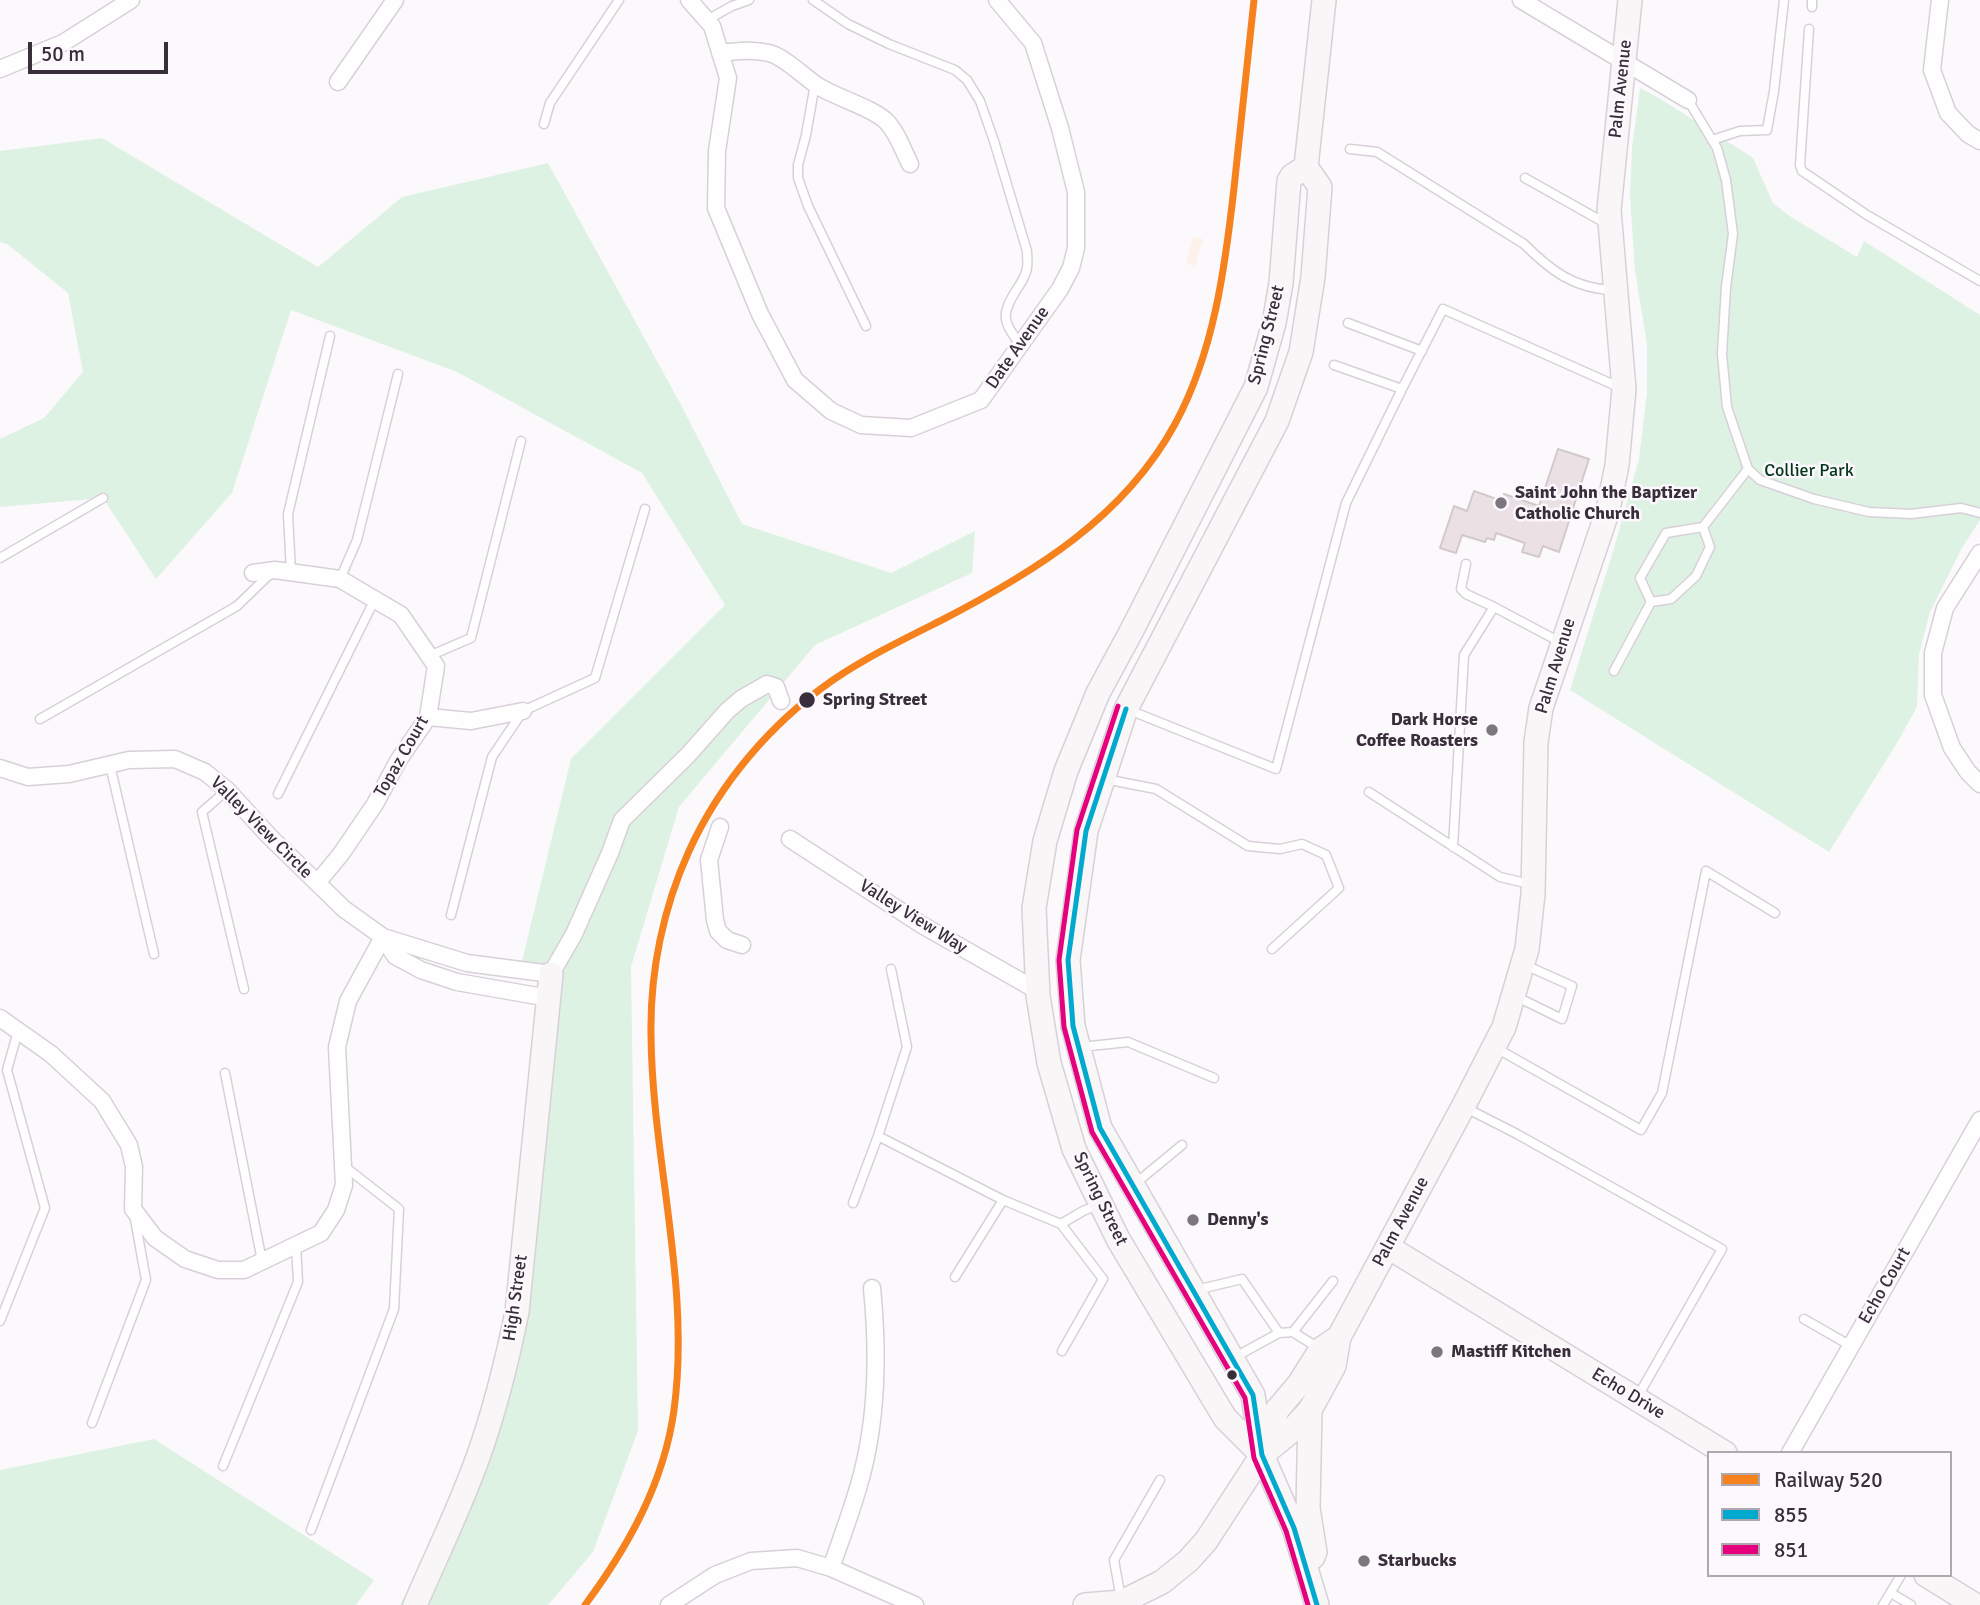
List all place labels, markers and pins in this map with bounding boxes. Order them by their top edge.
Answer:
place label: Saint John the Baptizer Catholic Church [1515,482,1697,524]
marker: Saint John the Baptizer Catholic Church [1493,495,1509,511]
place label: Spring Street [823,689,927,711]
marker: Spring Street [797,690,817,710]
place label: Dark Horse Coffee Roasters [1356,709,1478,752]
marker: Dark Horse Coffee Roasters [1484,722,1500,738]
place label: Denny's [1207,1209,1269,1231]
marker: Denny's [1185,1212,1201,1228]
place label: Mastiff Kitchen [1451,1341,1571,1363]
marker: Mastiff Kitchen [1429,1344,1445,1360]
unlabelled marker [1225,1368,1239,1382]
place label: Starbucks [1378,1550,1457,1572]
marker: Starbucks [1356,1553,1372,1569]

